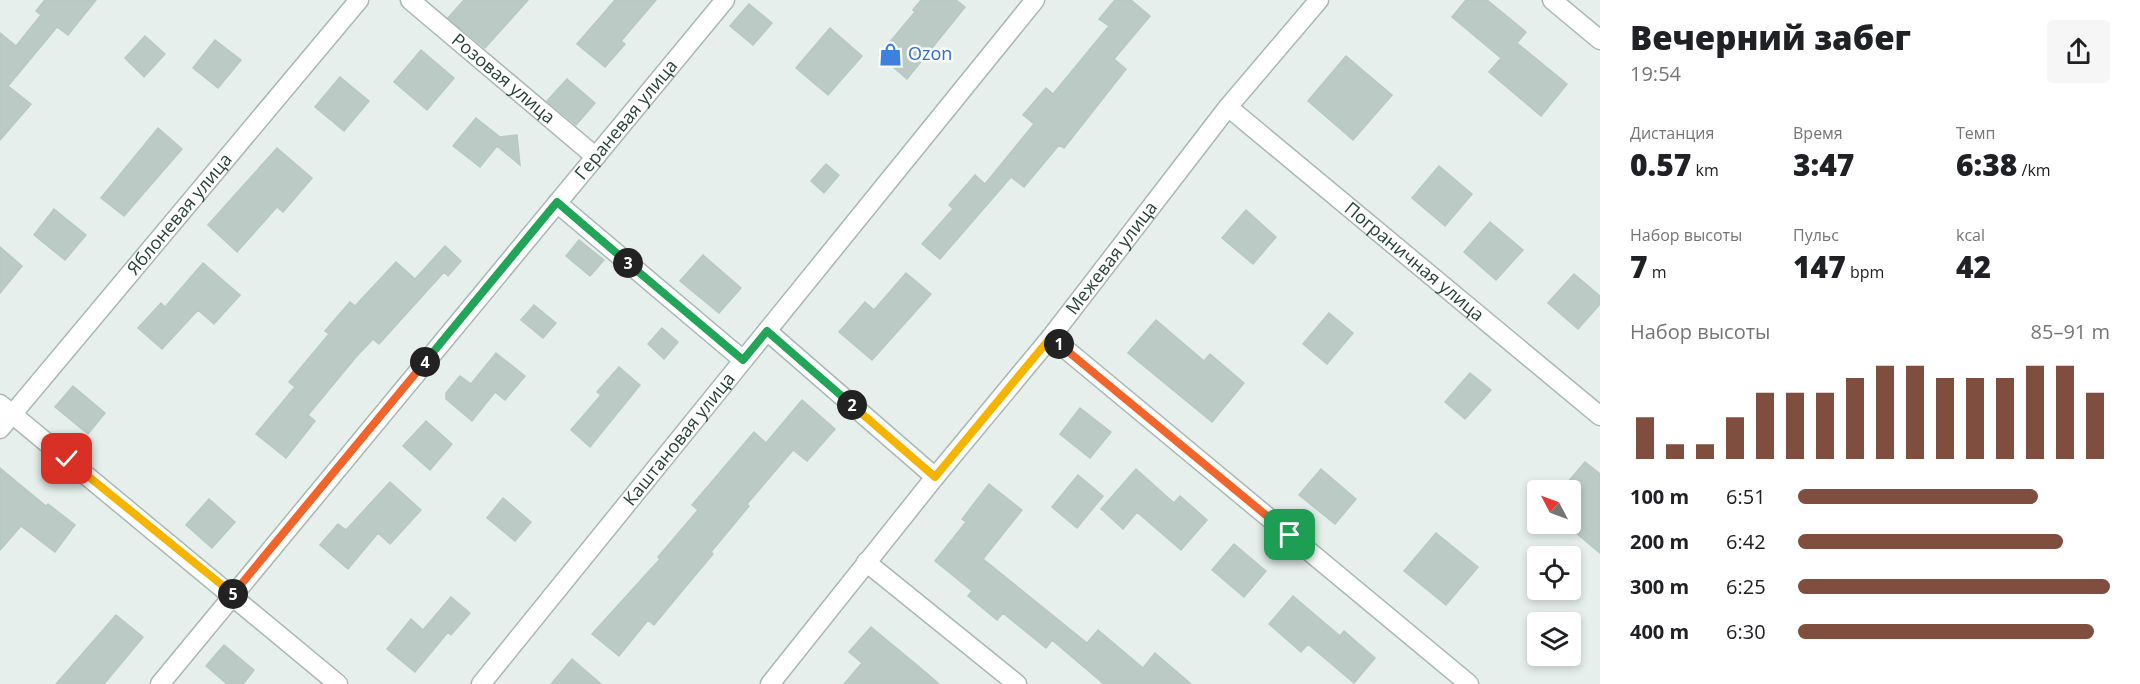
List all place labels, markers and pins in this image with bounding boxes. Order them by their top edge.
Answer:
shop icon: Ozon [877,41,903,67]
place label: Ozon [908,41,952,65]
pin: 3 [613,248,643,278]
pin: 1 [1044,329,1074,359]
pin: 4 [410,347,440,377]
pin: 2 [837,390,867,420]
pin [41,433,92,484]
pin [1264,509,1315,560]
pin: 5 [218,579,248,609]

